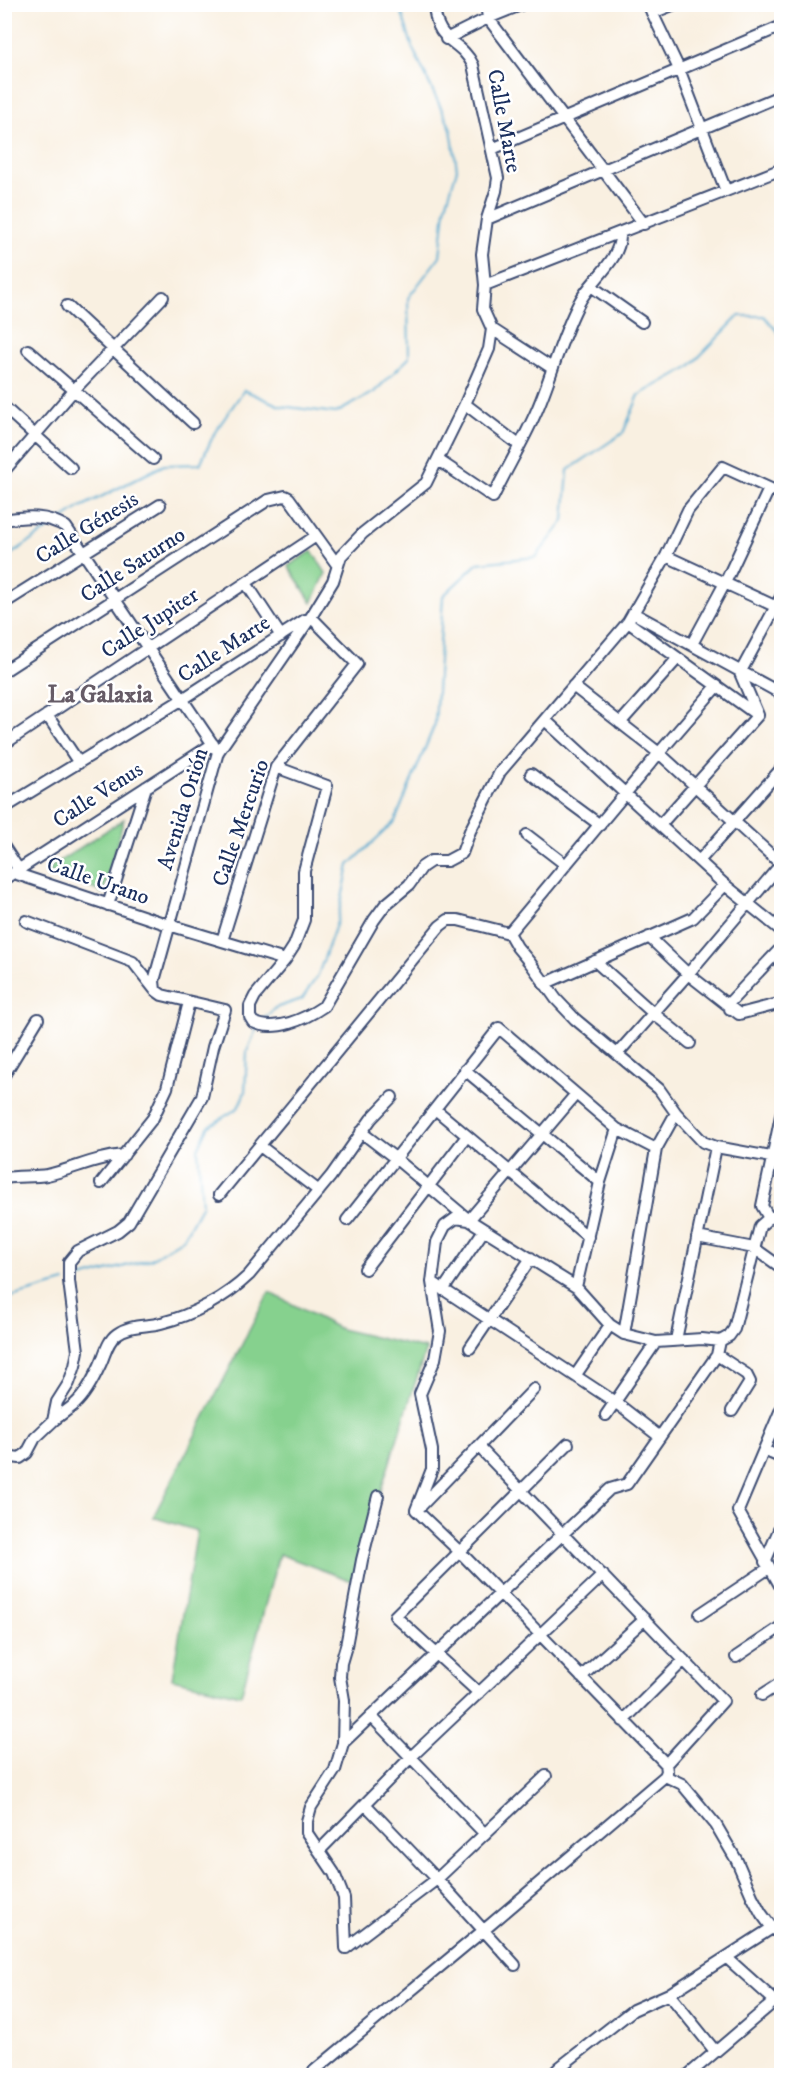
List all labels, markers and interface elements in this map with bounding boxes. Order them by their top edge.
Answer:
street label: Calle Marte [481,67,527,175]
street label: Calle Génesis [31,486,143,570]
street label: Calle Saturno [75,521,191,609]
street label: Calle Jupiter [96,581,205,665]
street label: Calle Marte [173,609,275,689]
district label: La Galaxia [47,680,153,710]
street label: Avenida Orión [152,744,215,873]
street label: Calle Venus [48,756,148,834]
street label: Calle Mercurio [207,756,275,890]
street label: Calle Urano [43,851,153,911]

